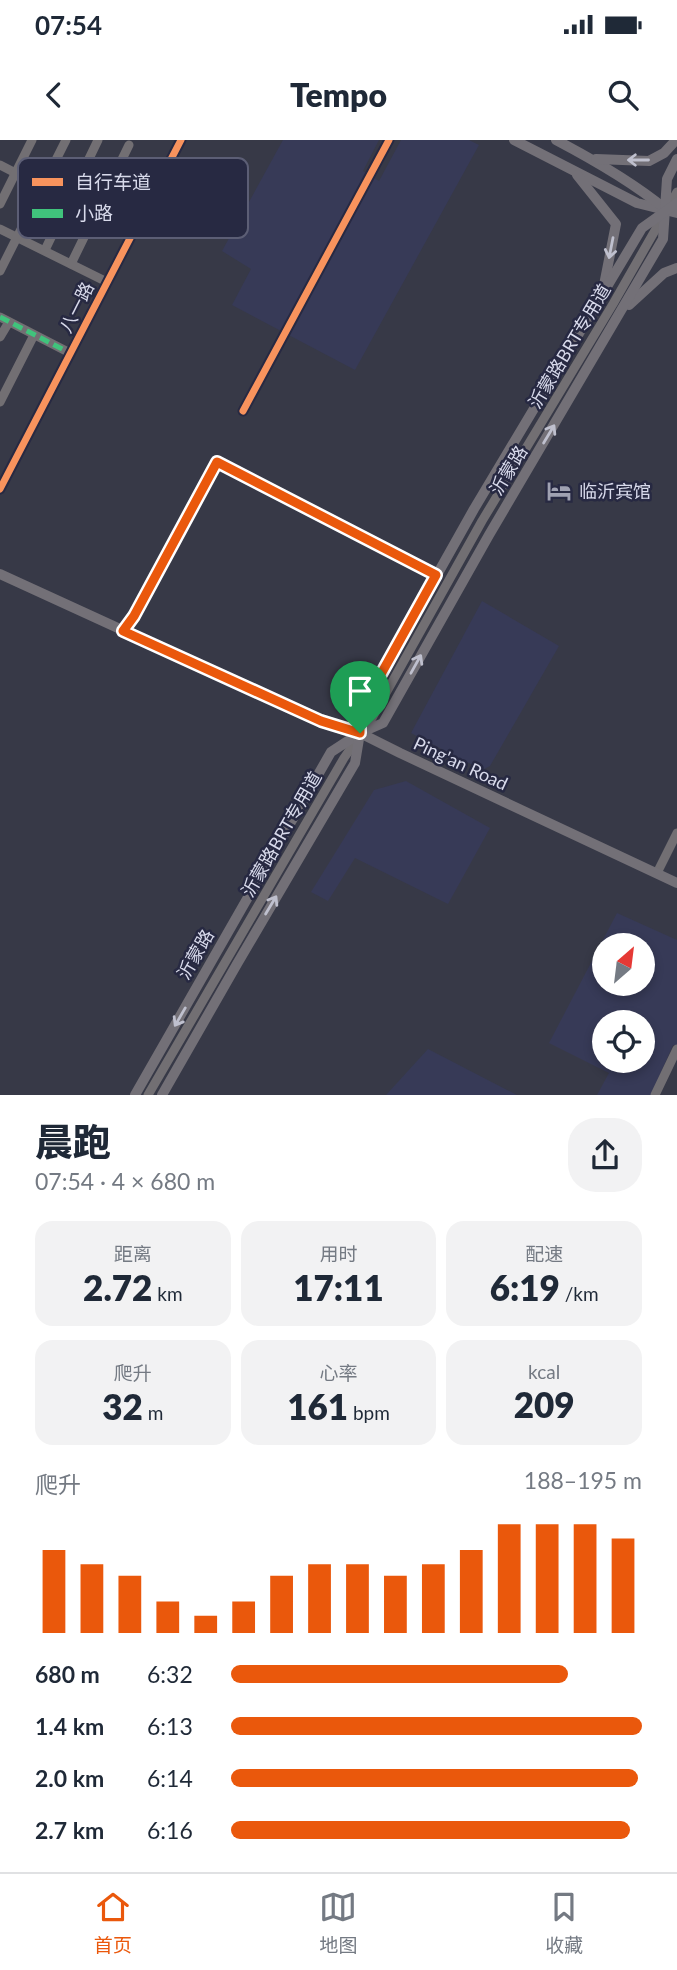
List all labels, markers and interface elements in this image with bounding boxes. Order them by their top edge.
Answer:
text: 07:54 [35,9,102,41]
text: Tempo [290,75,387,114]
icon: back [35,76,73,114]
icon: search [604,76,642,114]
one-way arrow [627,153,650,167]
legend [18,158,248,238]
text: 自行车道 [75,170,151,193]
text: 小路 [75,201,113,224]
one-way arrow [604,236,617,259]
street label: 八一路 [54,278,98,336]
street label: 沂蒙路BRT专用道 [523,280,615,412]
one-way arrow [542,425,556,445]
street label: 沂蒙路 [485,441,531,499]
hotel icon: 临沂宾馆 [545,477,573,505]
place label: 临沂宾馆 [579,480,651,502]
one-way arrow [410,655,424,675]
pin [330,661,390,733]
icon: arrive [341,672,379,710]
street label: Ping'an Road [410,732,512,794]
street label: 沂蒙路BRT专用道 [236,767,326,901]
one-way arrow [265,895,279,915]
street label: 沂蒙路 [172,925,218,983]
north arrow [592,933,654,996]
map controls [592,933,655,1073]
one-way arrow [173,1006,187,1026]
button: locate [592,1010,655,1073]
text: 晨跑 [35,1118,111,1164]
button: share [568,1118,642,1192]
text: 07:54 · 4 × 680 m [35,1167,215,1195]
text: 距离 [114,1242,152,1265]
text: 用时 [319,1242,358,1265]
text: 配速 [525,1242,563,1265]
text: 2.72 [83,1266,152,1308]
text: 17:11 [293,1266,384,1308]
text: 6:19 [490,1266,560,1308]
text: km [152,1282,183,1305]
text: /km [560,1282,599,1305]
text: kcal [528,1360,560,1383]
text: 爬升 [114,1361,152,1384]
text: 心率 [319,1361,358,1384]
text: 209 [514,1383,575,1425]
text: 32 [102,1385,143,1427]
text: 161 [287,1385,348,1427]
text: m [143,1401,163,1424]
text: bpm [348,1401,390,1424]
text: 188–195 m [524,1466,642,1494]
text: 爬升 [35,1470,81,1498]
text: 680 m [35,1660,100,1688]
text: 6:32 [147,1660,193,1688]
text: 1.4 km [35,1712,104,1740]
text: 6:13 [147,1712,193,1740]
text: 2.0 km [35,1764,104,1792]
text: 6:14 [147,1764,193,1792]
text: 2.7 km [35,1816,104,1844]
text: 6:16 [147,1816,193,1844]
tab: 首页 [94,1888,132,1957]
tab: 地图 [319,1888,357,1957]
tab: 收藏 [545,1888,583,1957]

